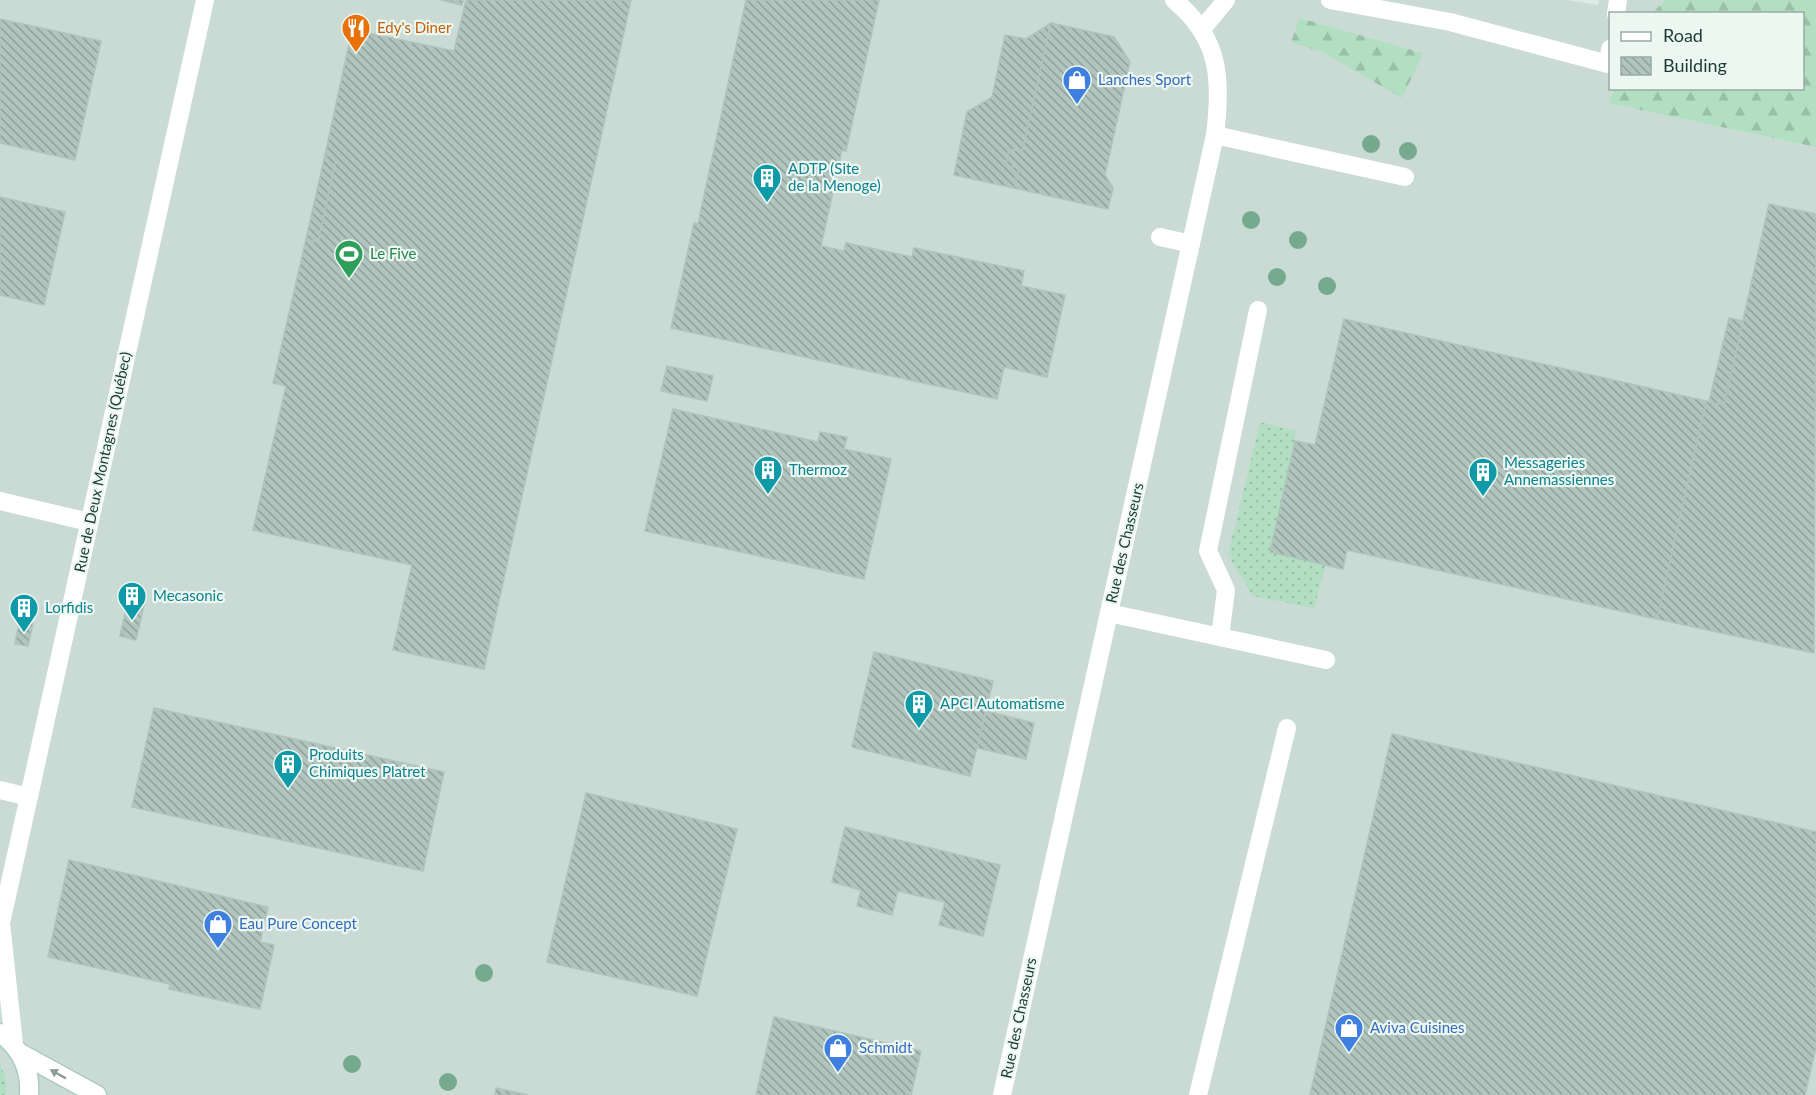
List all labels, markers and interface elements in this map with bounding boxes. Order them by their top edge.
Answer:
restaurant icon: Edy's Diner [340,12,372,54]
legend [1609,12,1804,90]
place label: Edy's Diner [377,18,452,36]
text: Road [1663,24,1703,46]
text: Building [1663,54,1727,76]
shop icon: Lanches Sport [1061,64,1093,106]
place label: Lanches Sport [1098,70,1192,88]
place label: ADTP (Site de la Menoge) [788,159,881,194]
building icon: ADTP (Site de la Menoge) [751,162,783,204]
sports icon: Le Five [333,238,365,280]
place label: Le Five [370,244,416,262]
street label: Rue de Deux Montagnes (Québec) [70,350,134,574]
place label: Messageries Annemassiennes [1504,453,1614,488]
building icon: Thermoz [752,454,784,496]
building icon: Messageries Annemassiennes [1467,456,1499,498]
place label: Thermoz [789,460,847,478]
street label: Rue des Chasseurs [1101,481,1147,605]
building icon: Mecasonic [116,580,148,622]
place label: Mecasonic [153,586,223,604]
building icon: Lorfidis [8,592,40,634]
place label: Lorfidis [45,598,93,616]
building icon: APCI Automatisme [903,688,935,730]
place label: APCI Automatisme [940,694,1065,712]
place label: Produits Chimiques Platret [309,745,426,780]
building icon: Produits Chimiques Platret [272,748,304,790]
shop icon: Eau Pure Concept [202,908,234,950]
place label: Eau Pure Concept [239,914,357,932]
street label: Rue des Chasseurs [996,956,1040,1080]
shop icon: Aviva Cuisines [1333,1012,1365,1054]
place label: Aviva Cuisines [1370,1018,1465,1036]
shop icon: Schmidt [822,1032,854,1074]
place label: Schmidt [859,1038,913,1056]
one-way arrow [49,1069,66,1079]

